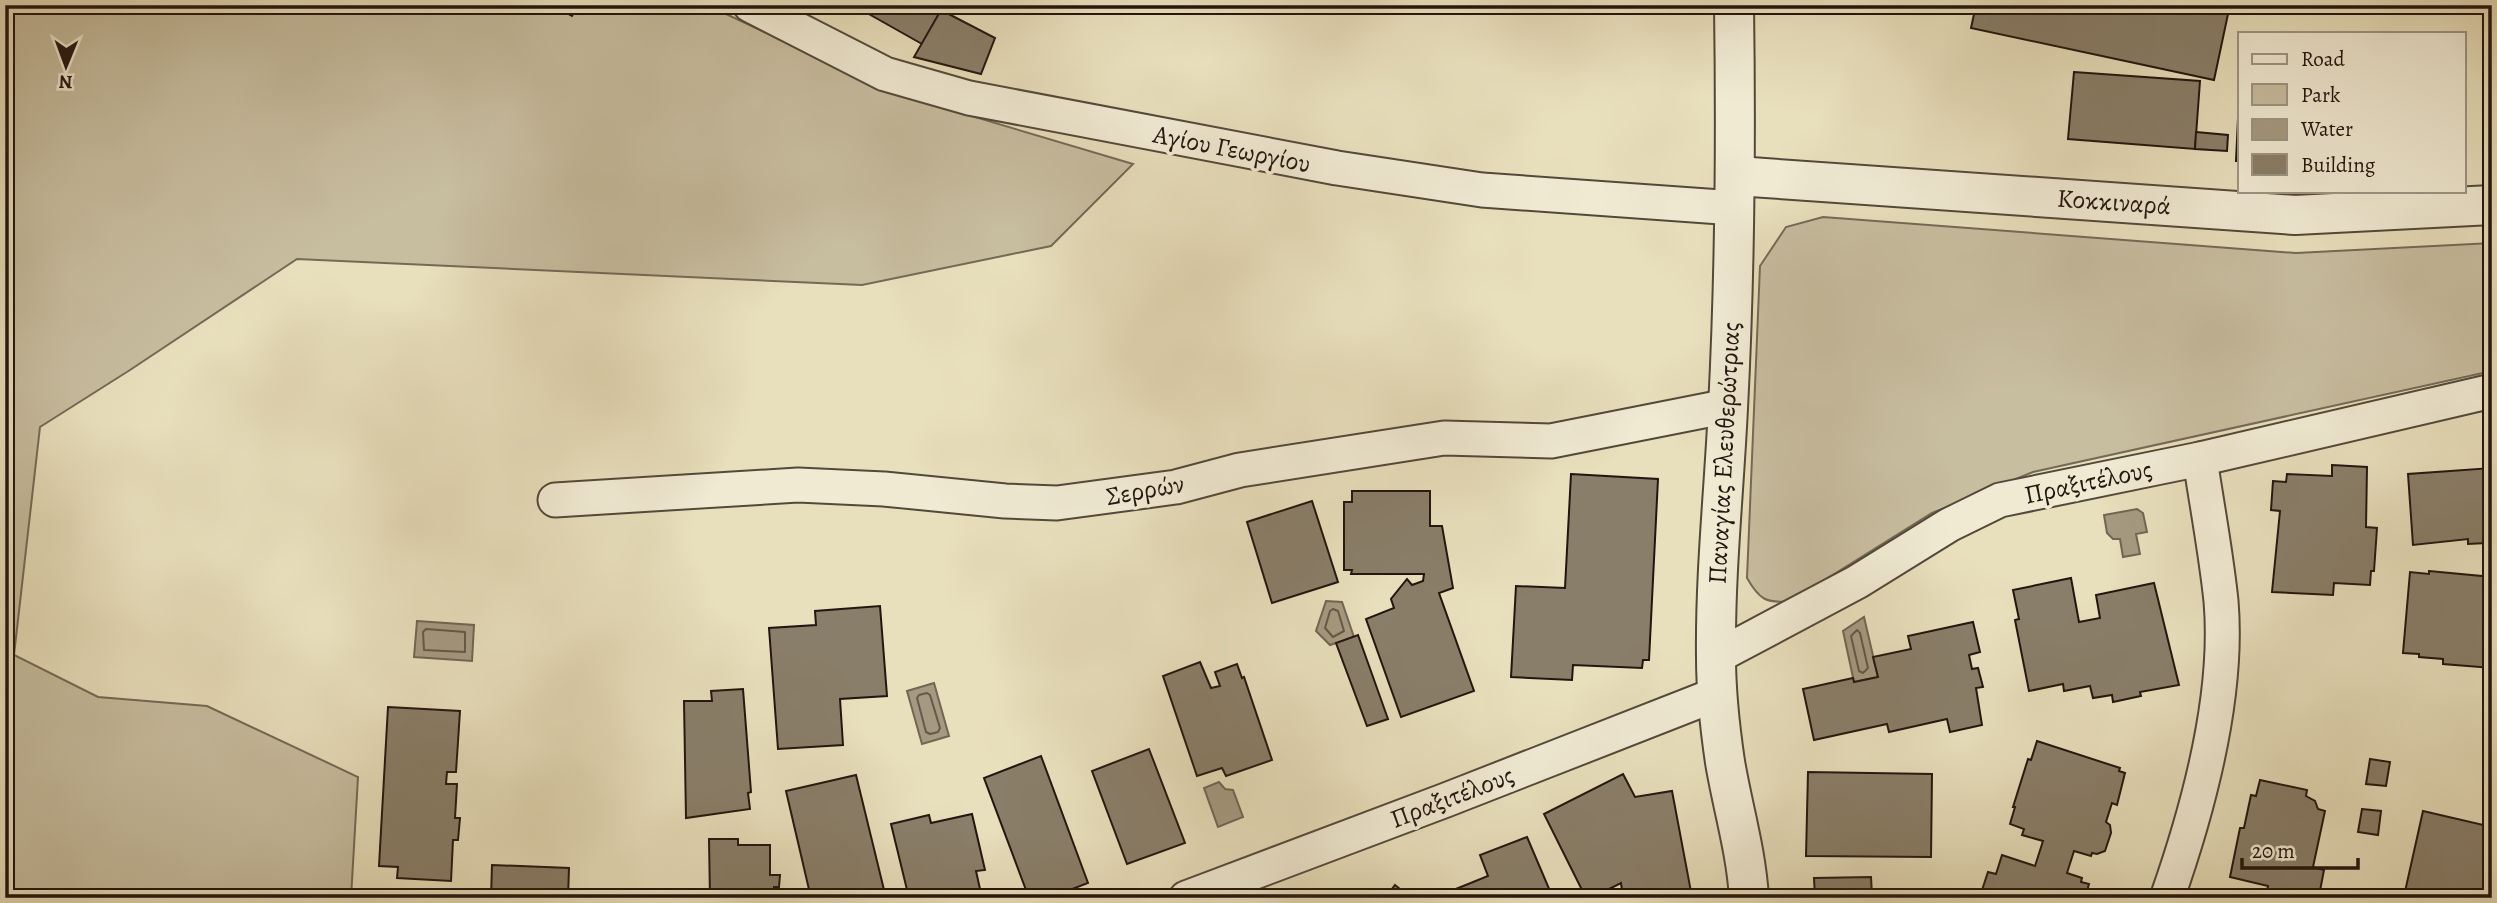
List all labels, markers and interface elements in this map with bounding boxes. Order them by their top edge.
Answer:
north arrow [32,32,102,102]
legend [2238,32,2466,192]
text: Road [2301,45,2345,73]
text: N [58,69,73,95]
text: Park [2301,81,2341,109]
text: Water [2300,115,2353,143]
street label: Αγίου Γεωργίου [1149,116,1314,181]
text: Building [2301,151,2376,179]
street label: Κοκκιναρά [2056,181,2172,223]
street label: Παναγίας Ελευθερώτριας [1700,321,1748,585]
street label: Πραξιτέλους [2021,451,2155,513]
street label: Σερρών [1103,466,1187,514]
street label: Πραξιτέλους [1385,757,1519,837]
scale bar [2242,826,2357,870]
text: 20 m [2252,837,2295,865]

